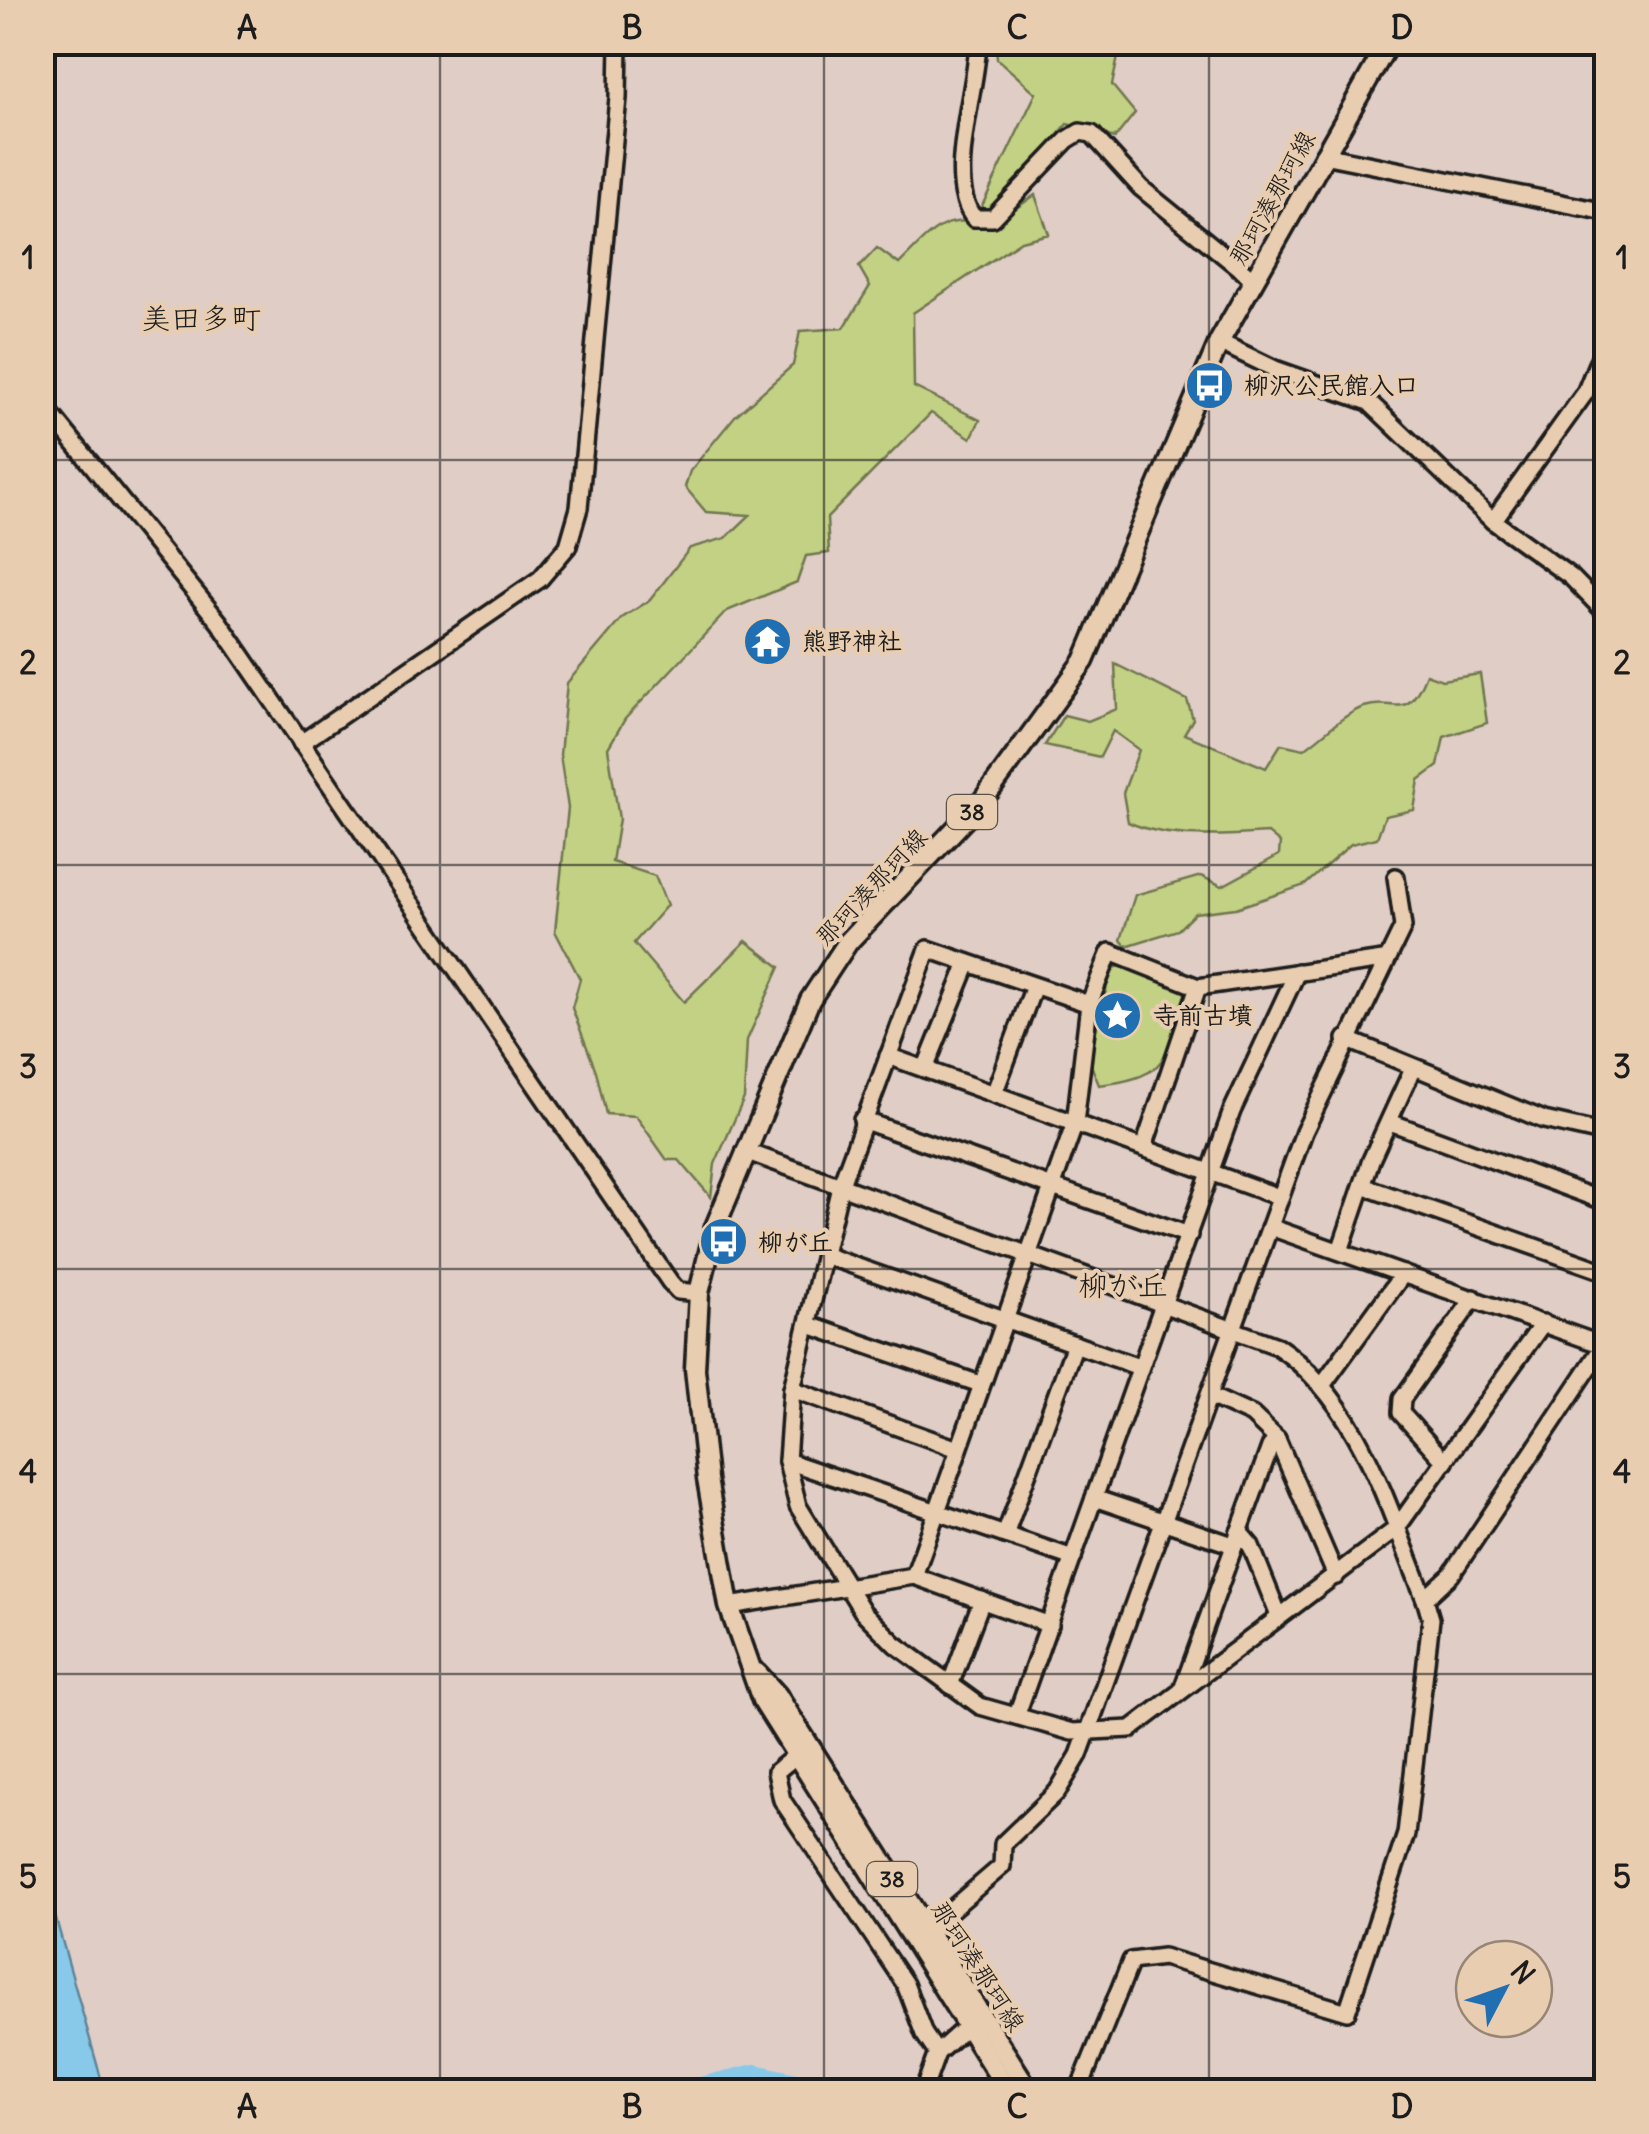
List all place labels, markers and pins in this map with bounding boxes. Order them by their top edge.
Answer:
bus stop icon: 柳沢公民館入口 [1183,359,1235,411]
place label: 柳沢公民館入口 [1244,369,1419,401]
temple icon: 熊野神社 [741,615,793,667]
place label: 熊野神社 [802,625,902,657]
place icon: 寺前古墳 [1092,989,1144,1041]
place label: 寺前古墳 [1153,999,1253,1031]
bus stop icon: 柳が丘 [697,1216,749,1268]
place label: 柳が丘 [758,1226,833,1258]

